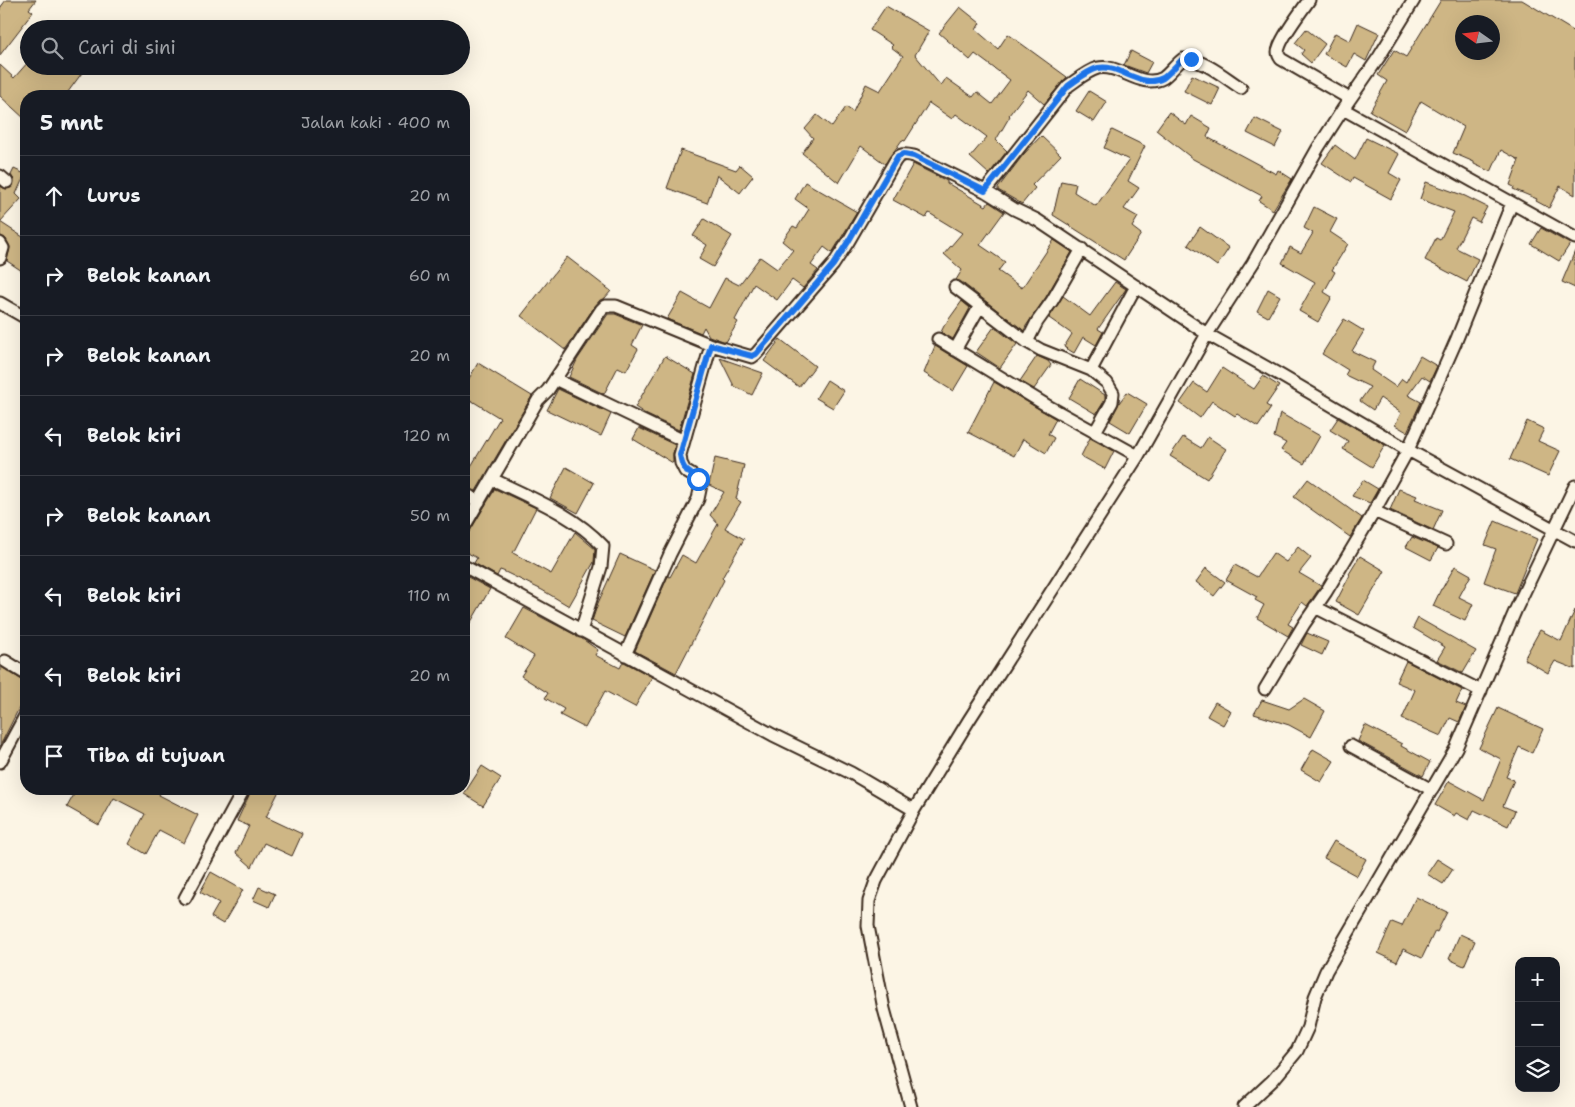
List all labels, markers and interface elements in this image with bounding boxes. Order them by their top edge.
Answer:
north arrow [1455,15,1500,60]
search box [20,20,470,75]
icon: search [38,34,66,62]
text: Cari di sini [78,35,176,60]
route end [1180,48,1203,71]
text: 5 mnt [40,109,103,137]
text: Jalan kaki · 400 m [301,112,450,133]
icon: ahead [40,182,68,210]
text: Lurus [87,183,141,208]
text: 20 m [409,185,450,206]
icon: right [40,262,68,290]
text: Belok kanan [87,263,211,288]
text: 60 m [409,265,450,286]
icon: right [40,342,68,370]
text: Belok kanan [87,343,211,368]
text: 20 m [409,345,450,366]
icon: left [40,422,68,450]
text: Belok kiri [87,423,181,448]
text: 120 m [403,425,450,446]
route start [687,468,710,491]
icon: right [40,502,68,530]
text: Belok kanan [87,503,211,528]
text: 50 m [410,505,450,526]
icon: left [40,582,68,610]
text: Belok kiri [87,583,181,608]
text: 110 m [407,585,450,606]
icon: left [40,662,68,690]
text: Belok kiri [87,663,181,688]
text: 20 m [409,665,450,686]
icon: arrive [40,742,68,770]
text: Tiba di tujuan [87,743,225,768]
map controls [1515,957,1560,1092]
button: + [1515,957,1560,1002]
button: − [1515,1002,1560,1047]
button: layers [1515,1047,1560,1092]

